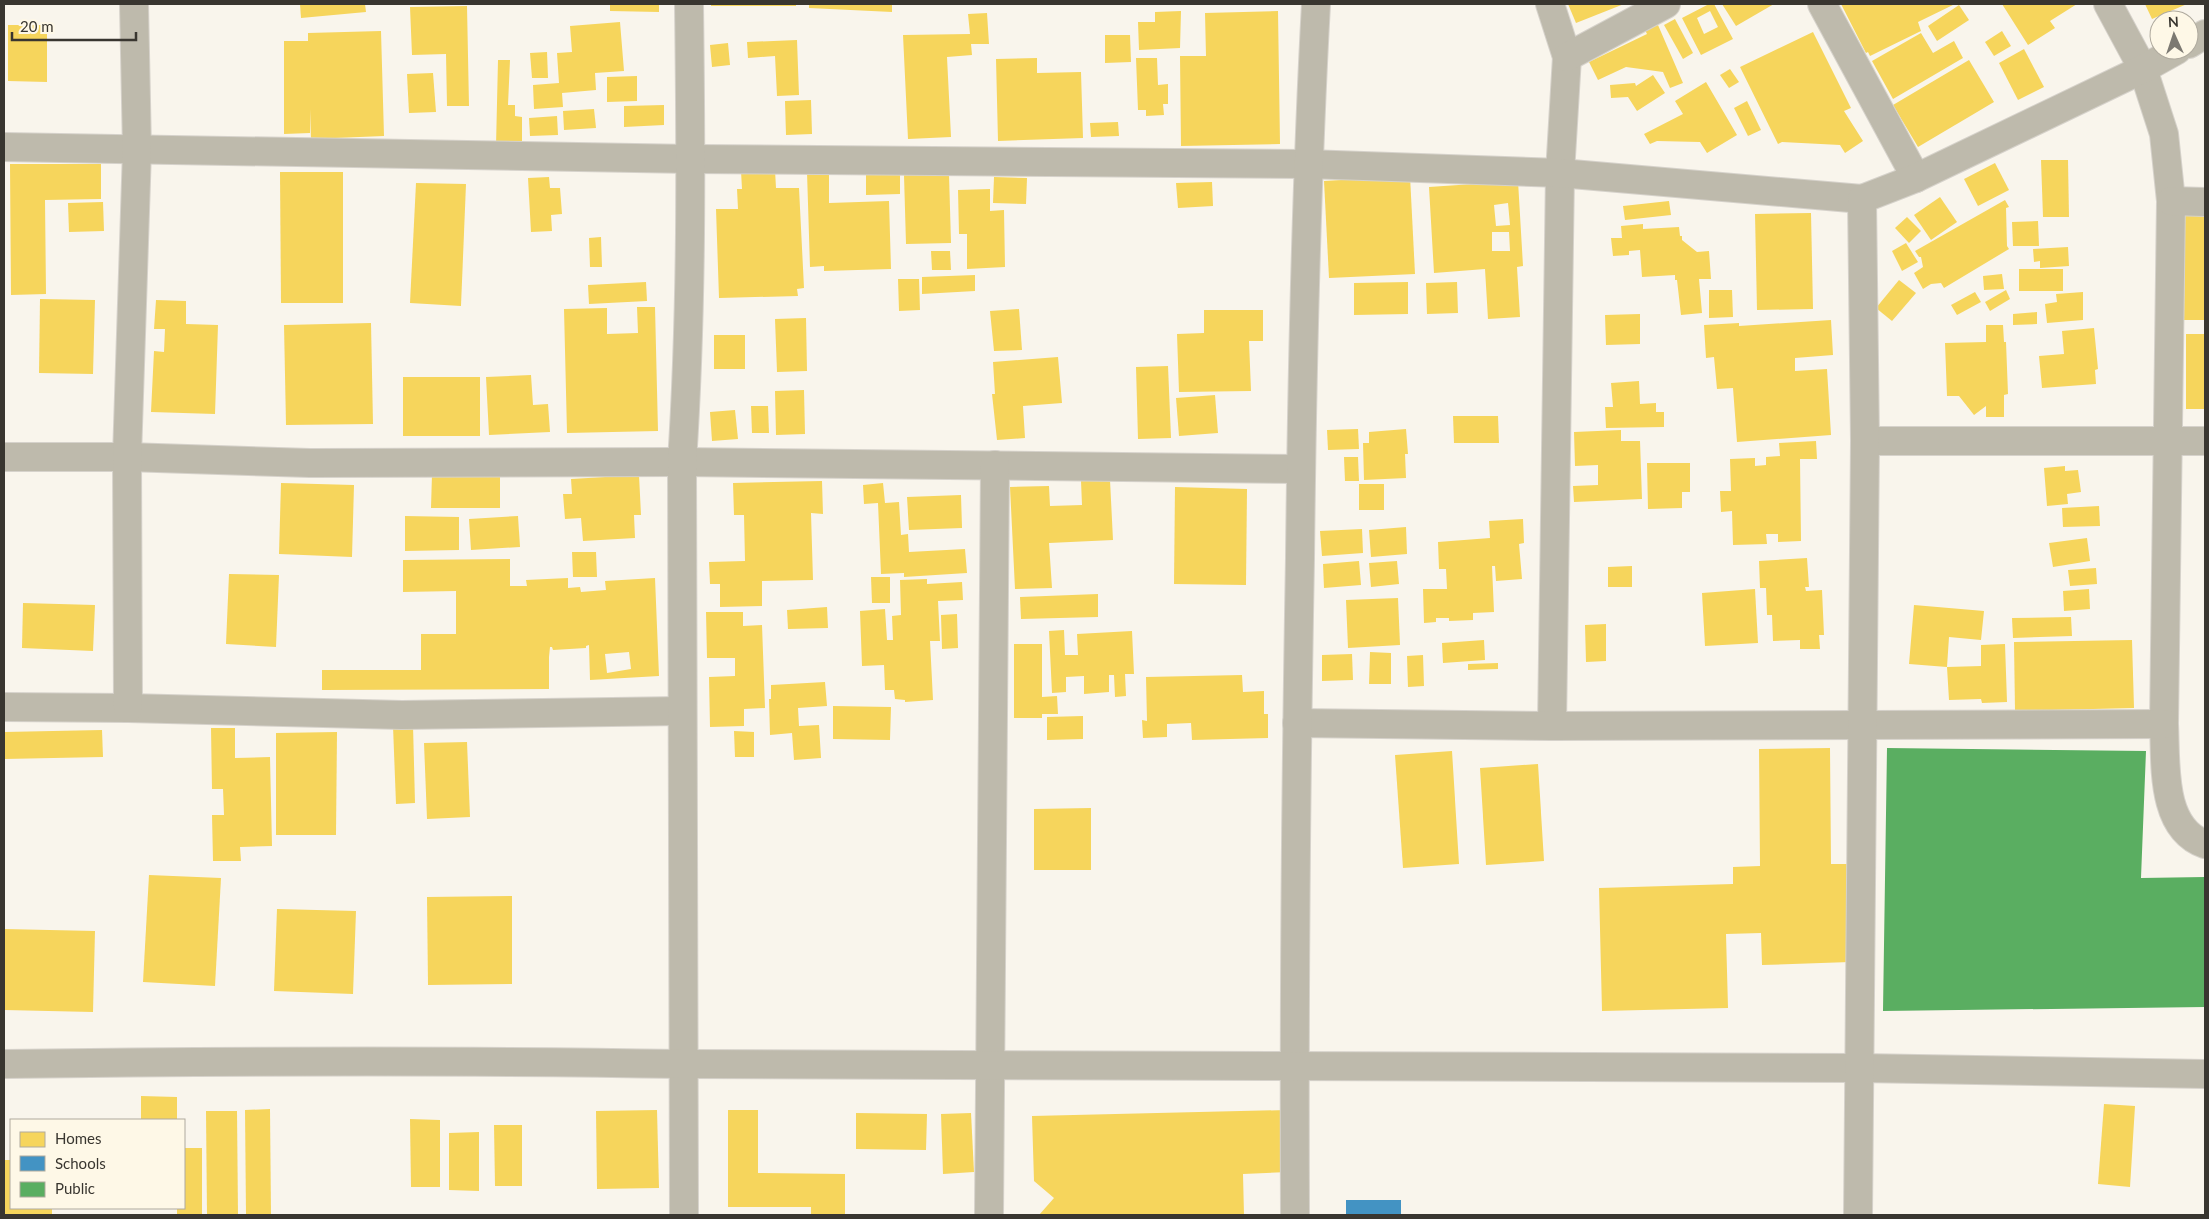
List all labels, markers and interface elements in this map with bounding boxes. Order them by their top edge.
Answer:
scale bar [12,10,136,42]
north arrow [2149,10,2199,60]
text: N [2167,13,2179,30]
text: 20 m [20,17,54,35]
legend [10,1119,185,1209]
text: Homes [55,1129,101,1147]
text: Schools [55,1154,106,1172]
text: Public [55,1179,95,1197]

